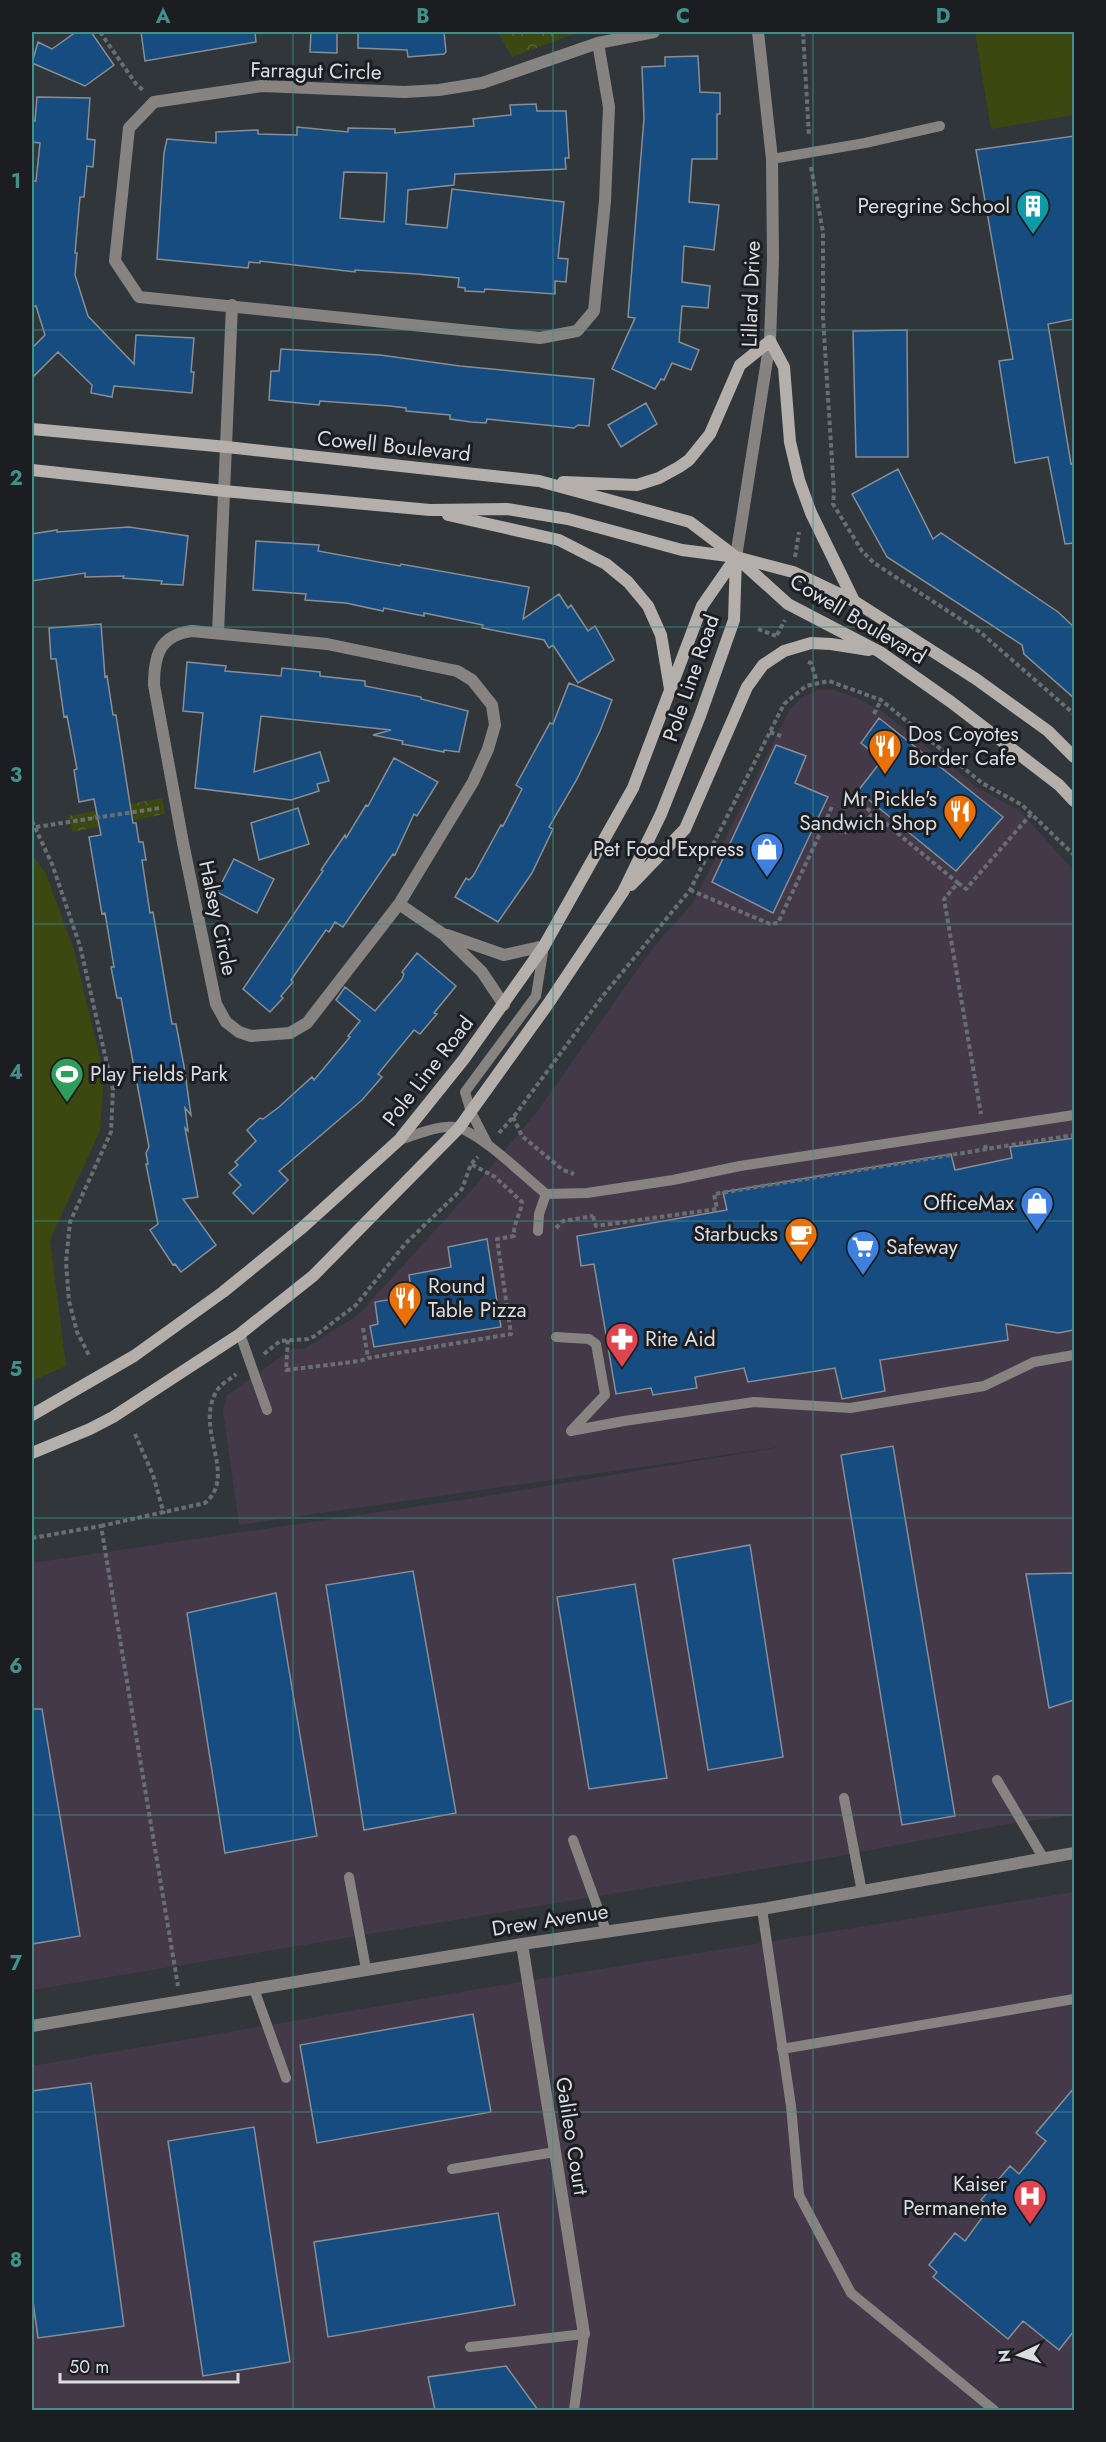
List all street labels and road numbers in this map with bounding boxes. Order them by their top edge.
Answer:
street label: Farragut Circle [250,55,382,87]
street label: Lillard Drive [734,240,768,348]
street label: Cowell Boulevard [316,423,472,469]
street label: Cowell Boulevard [784,566,932,672]
street label: Pole Line Road [655,610,727,746]
street label: Halsey Circle [191,858,245,978]
street label: Pole Line Road [375,1010,481,1132]
street label: Drew Avenue [490,1896,611,1944]
street label: Galileo Court [548,2075,596,2197]

